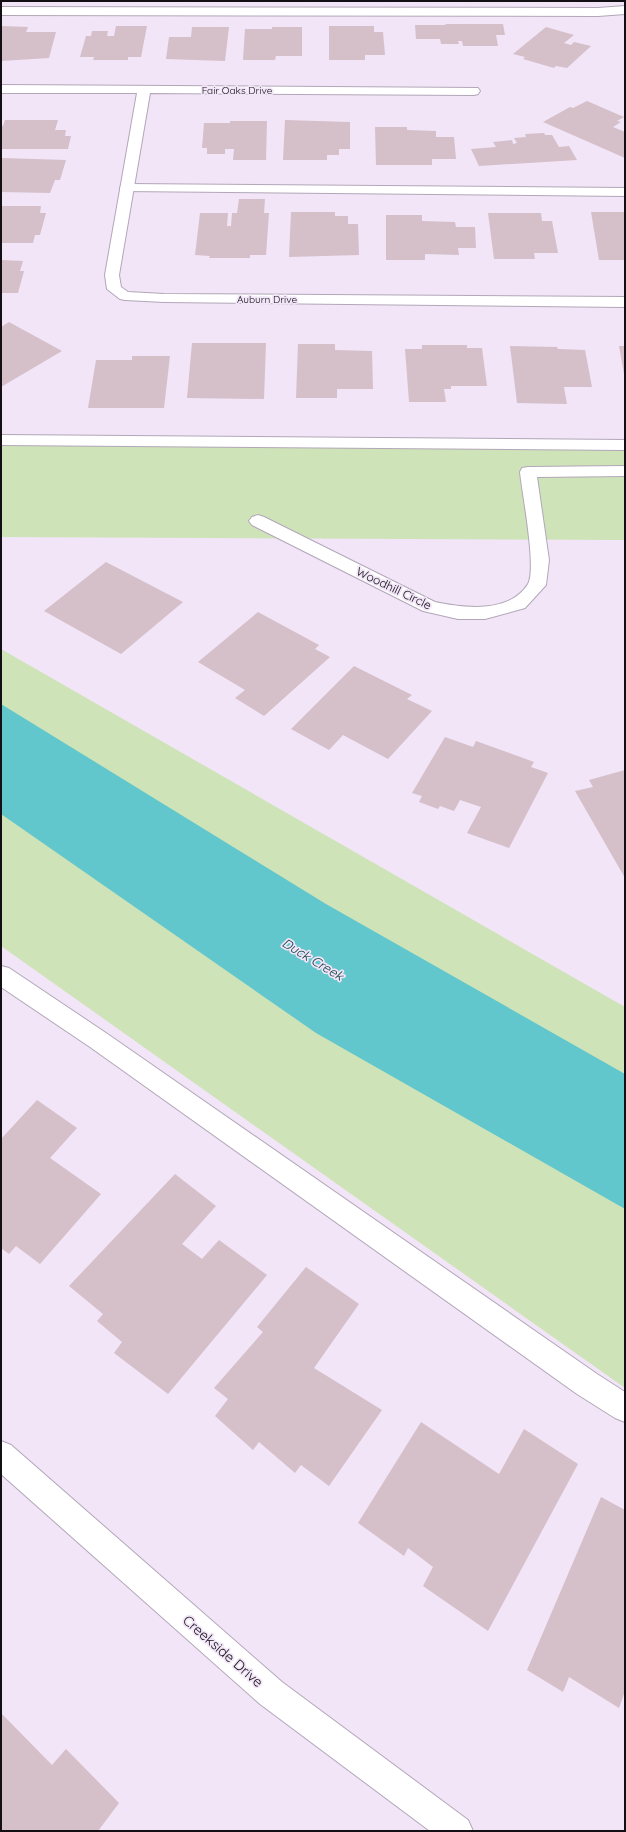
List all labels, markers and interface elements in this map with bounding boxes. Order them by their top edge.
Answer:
street label: Fair Oaks Drive [202,84,273,97]
street label: Auburn Drive [237,293,297,306]
street label: Woodhill Circle [354,563,434,613]
water label: Duck Creek [279,934,348,984]
street label: Creekside Drive [179,1611,267,1691]

